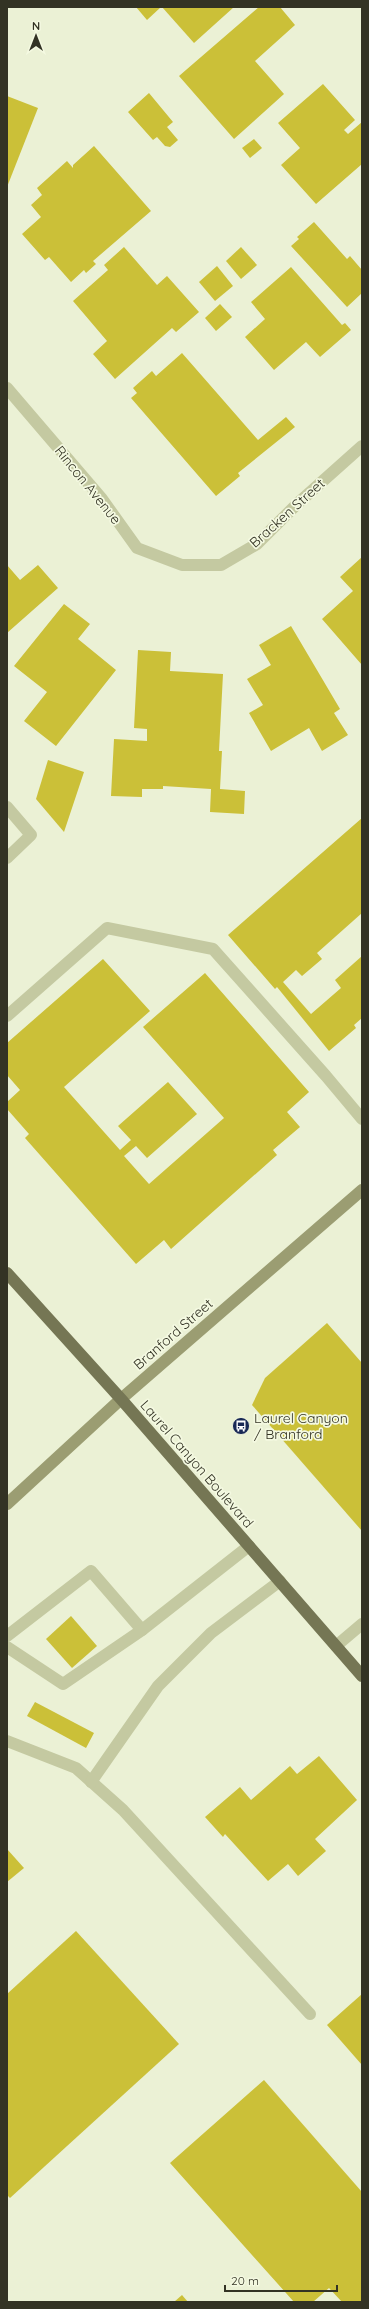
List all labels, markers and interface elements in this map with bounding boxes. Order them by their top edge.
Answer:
north arrow [16,16,56,56]
text: N [32,19,40,33]
street label: Rincon Avenue [51,442,125,528]
street label: Bracken Street [246,474,329,552]
street label: Branford Street [130,1294,217,1373]
street label: Laurel Canyon Boulevard [137,1396,257,1532]
place label: Laurel Canyon / Branford [254,1409,348,1443]
bus stop icon: Laurel Canyon / Branford [231,1416,251,1436]
scale bar [225,2267,337,2293]
text: 20 m [231,2273,259,2288]

